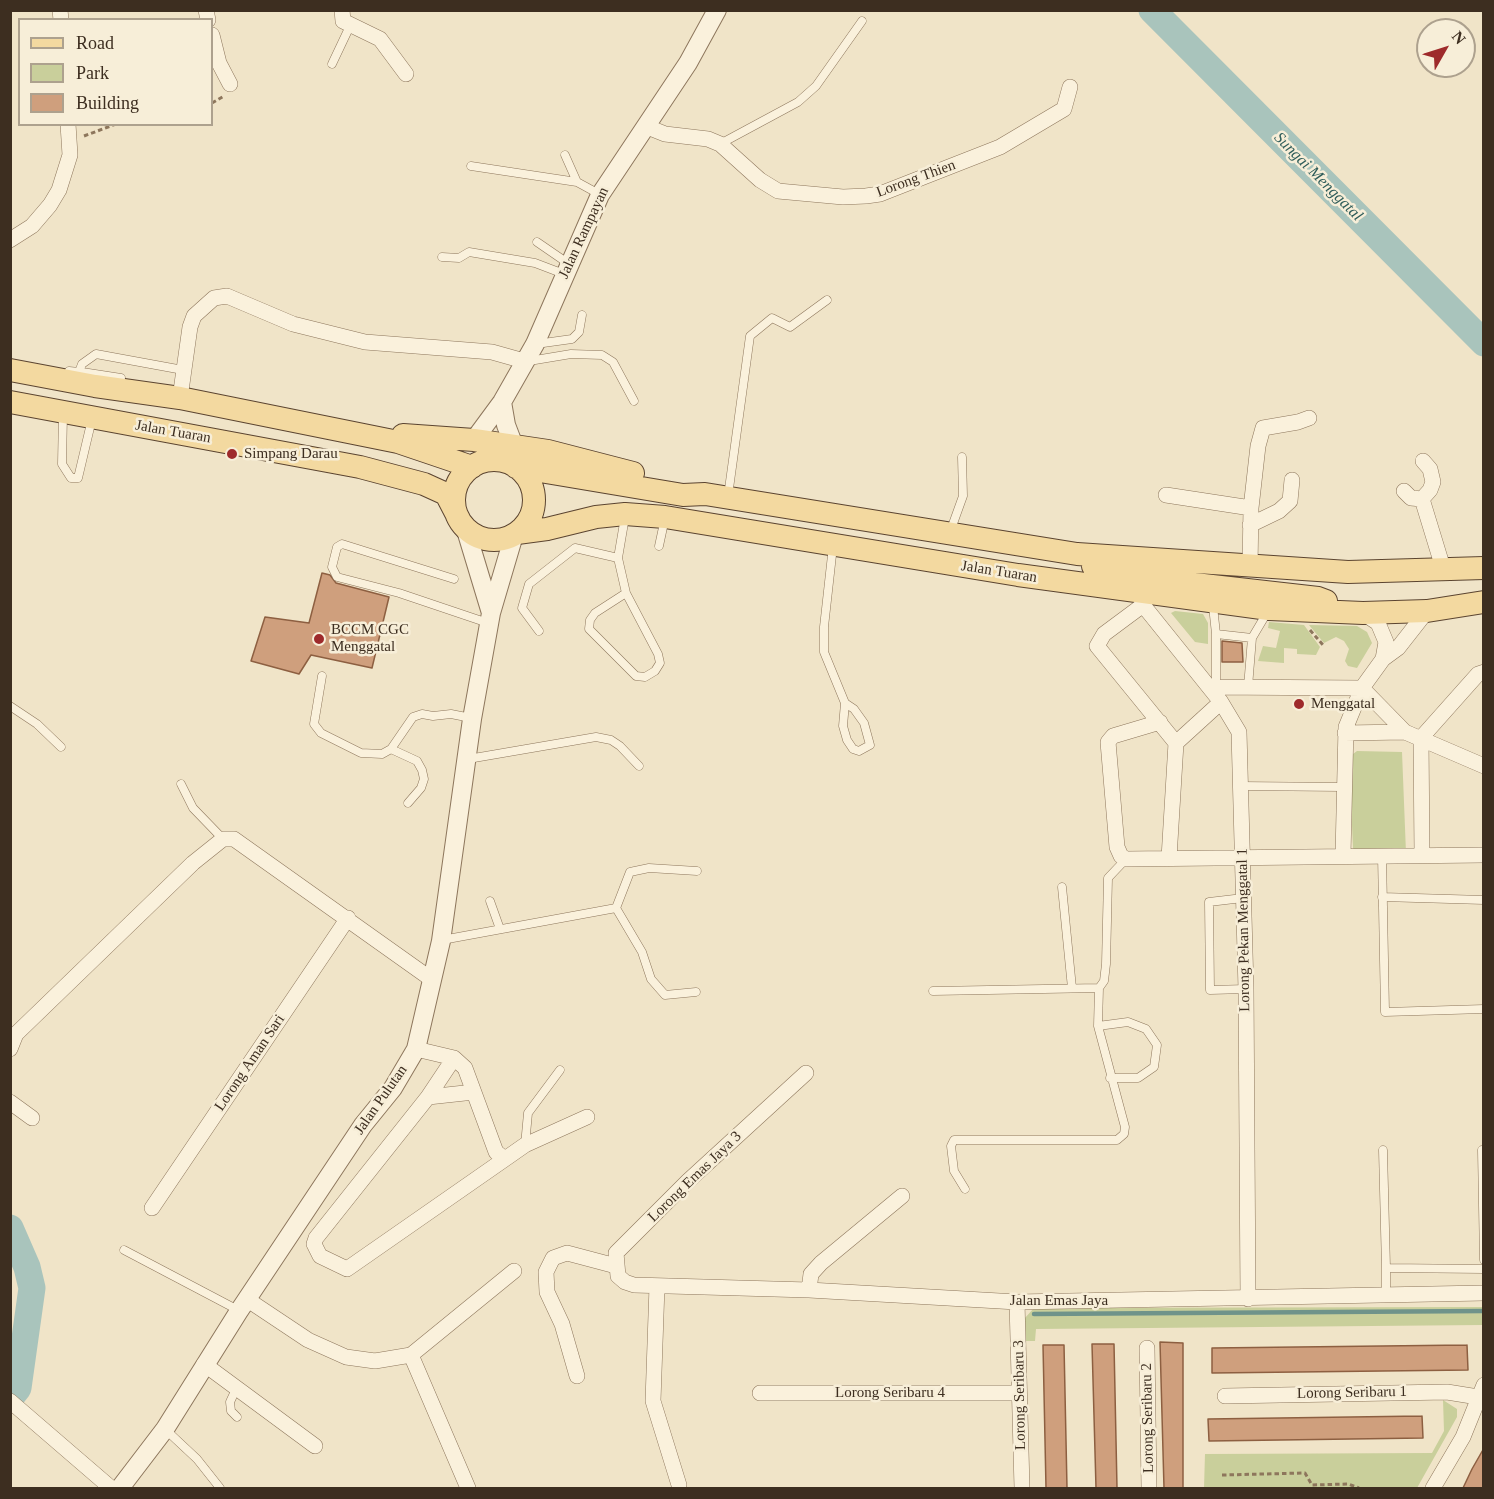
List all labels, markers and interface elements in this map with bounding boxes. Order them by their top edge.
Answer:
legend [18,18,213,126]
north arrow [1416,18,1476,78]
text: N [1449,28,1469,47]
text: Road [76,33,114,53]
text: Park [76,63,109,83]
text: Building [76,93,139,113]
water label: Sungai Menggatal [1270,129,1366,225]
street label: Lorong Thien [874,156,958,202]
street label: Jalan Rampayan [555,184,613,282]
street label: Jalan Tuaran [134,416,212,448]
place label: Simpang Darau [244,445,338,463]
marker: Simpang Darau [225,447,239,461]
street label: Jalan Tuaran [960,557,1038,587]
place label: BCCM CGC Menggatal [331,621,409,656]
marker: BCCM CGC Menggatal [312,632,326,646]
place label: Menggatal [1311,695,1375,713]
marker: Menggatal [1292,697,1306,711]
street label: Lorong Pekan Menggatal 1 [1234,848,1254,1012]
street label: Lorong Aman Sari [211,1011,289,1115]
street label: Jalan Pulutan [351,1062,411,1138]
street label: Lorong Emas Jaya 3 [645,1128,745,1226]
street label: Jalan Emas Jaya [1010,1292,1108,1310]
street label: Lorong Seribaru 3 [1010,1340,1030,1450]
street label: Lorong Seribaru 2 [1138,1363,1158,1473]
street label: Lorong Seribaru 1 [1297,1383,1407,1403]
street label: Lorong Seribaru 4 [835,1384,945,1402]

